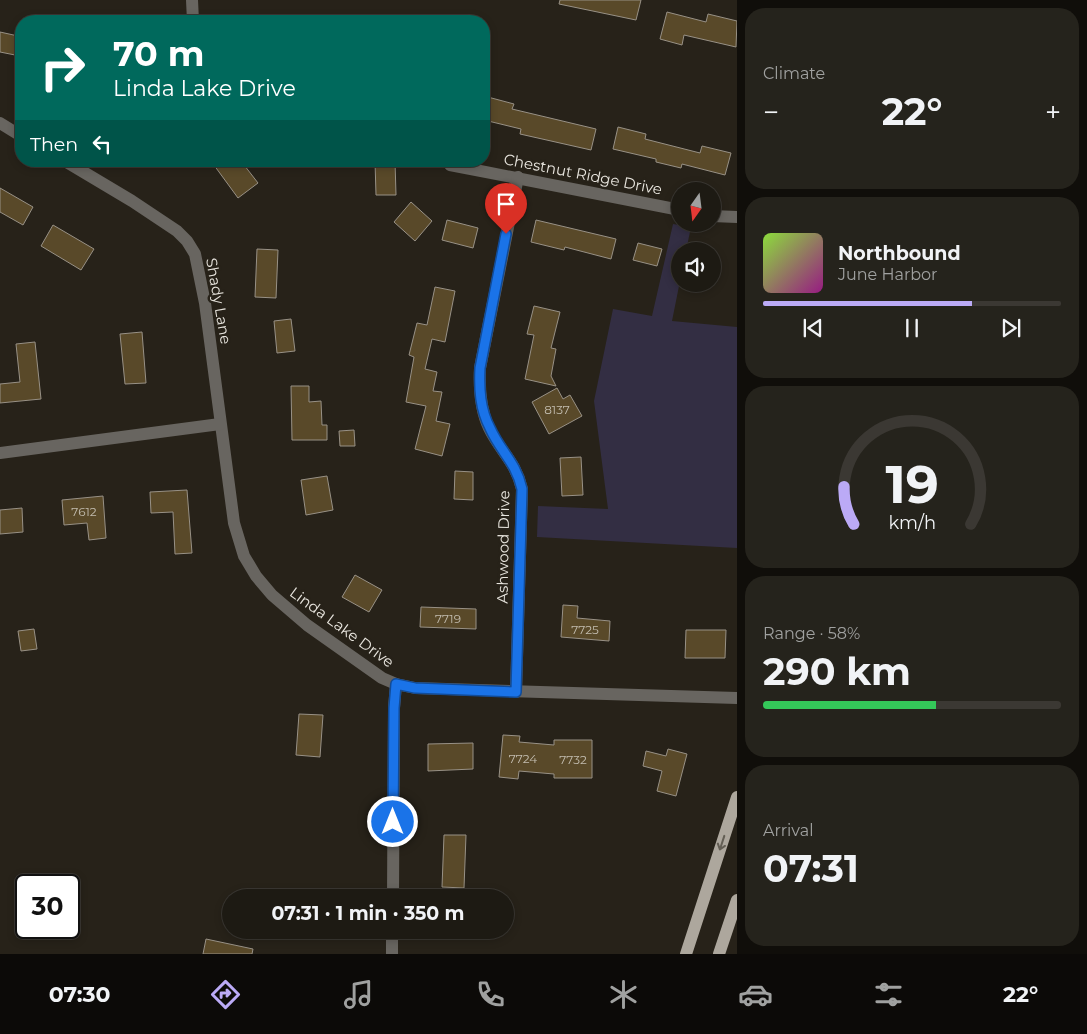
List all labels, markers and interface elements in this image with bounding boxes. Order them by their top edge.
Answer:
text: 70 m [113,32,204,75]
icon: right [30,35,95,100]
text: Climate [763,64,825,83]
text: Linda Lake Drive [113,75,296,102]
text: 22° [882,88,942,135]
text: − [763,95,779,129]
text: + [1045,95,1061,129]
icon: left [88,130,116,158]
text: Then [30,133,78,156]
street label: Chestnut Ridge Drive [502,149,664,199]
north arrow [671,182,721,232]
map controls [671,182,721,292]
pin [485,183,527,234]
icon: arrive [492,190,520,218]
button: sound [671,242,721,292]
text: Northbound [838,242,961,265]
street label: Shady Lane [202,256,236,346]
text: June Harbor [838,265,937,284]
icon: previous [799,314,827,342]
icon: pause [898,314,926,342]
icon: next [997,314,1025,342]
house number: 8137 [544,402,570,417]
text: 19 [885,453,939,516]
street label: Ashwood Drive [493,490,513,604]
house number: 7612 [71,504,97,519]
text: km/h [888,512,936,533]
street label: Linda Lake Drive [286,583,398,671]
house number: 7719 [435,611,461,626]
house number: 7725 [571,622,599,637]
text: Range · 58% [763,624,860,643]
text: 290 km [763,648,911,695]
house number: 7724 [509,751,537,766]
house number: 7732 [559,752,587,767]
position arrow [366,795,418,847]
text: Arrival [763,821,813,840]
one-way arrow [717,835,726,851]
text: 07:31 [763,845,859,892]
speed limit sign: 30 [15,874,80,939]
text: 07:31 · 1 min · 350 m [271,902,465,925]
icon: directions [208,977,243,1012]
icon: music [341,977,376,1012]
icon: phone [473,977,508,1012]
icon: climate [606,977,641,1012]
icon: car [738,977,773,1012]
icon: filters [871,977,906,1012]
text: 07:30 [49,981,111,1008]
text: 22° [1003,981,1038,1008]

